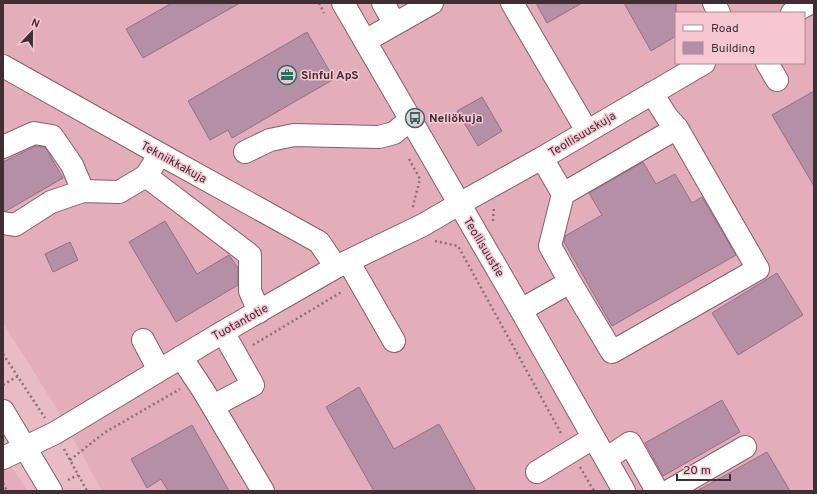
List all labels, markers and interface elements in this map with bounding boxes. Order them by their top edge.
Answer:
north arrow [12,12,52,52]
legend [675,12,805,64]
text: N [29,16,42,32]
text: Road [711,21,739,37]
text: Building [711,41,755,57]
office icon: Sinful ApS [276,64,298,86]
place label: Sinful ApS [301,68,359,84]
bus stop icon: Neliökuja [404,107,426,129]
street label: Teollisuuskuja [546,108,619,161]
place label: Neliökuja [429,111,482,127]
street label: Tekniikkakuja [138,138,209,188]
street label: Teollisuustie [459,215,507,280]
street label: Tuotantotie [209,301,271,345]
scale bar [677,456,730,482]
text: 20 m [683,463,711,479]

